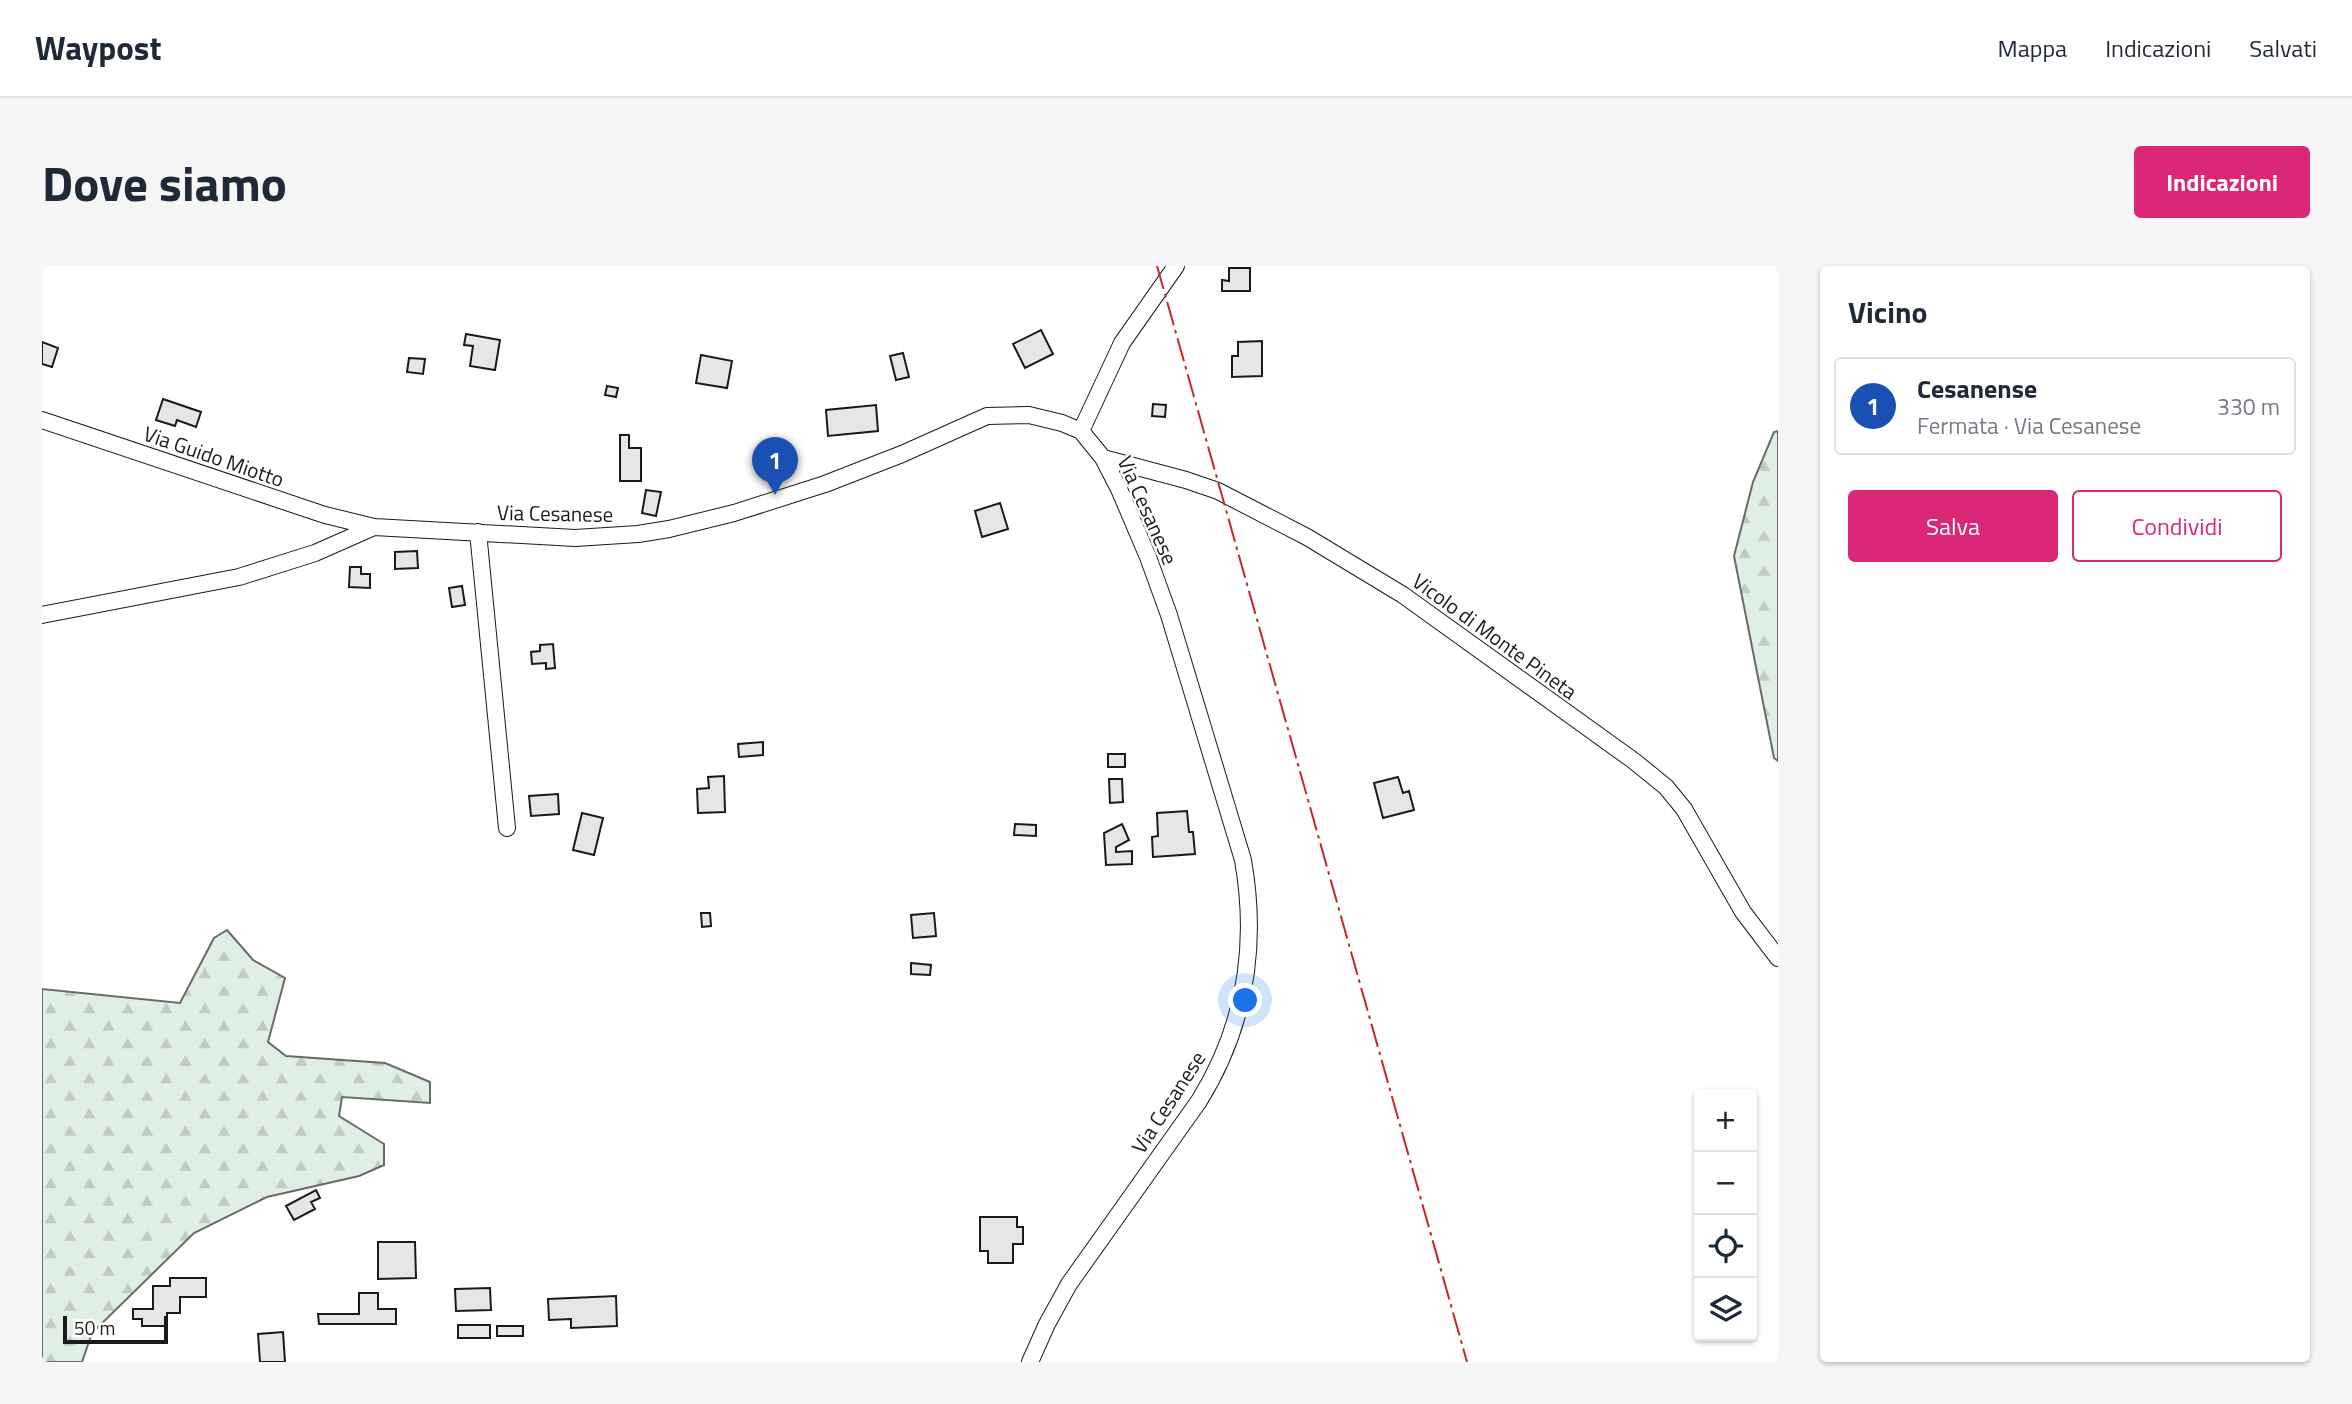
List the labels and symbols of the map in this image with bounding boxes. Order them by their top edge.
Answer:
street label: Via Guido Miotto [140,417,288,495]
pin: 1 [752,437,798,495]
street label: Via Cesanese [1110,450,1186,570]
street label: Via Cesanese [497,496,613,530]
street label: Vicolo di Monte Pineta [1406,565,1584,707]
your location [1228,983,1262,1017]
street label: Via Cesanese [1123,1045,1213,1159]
scale bar [63,1313,168,1345]

